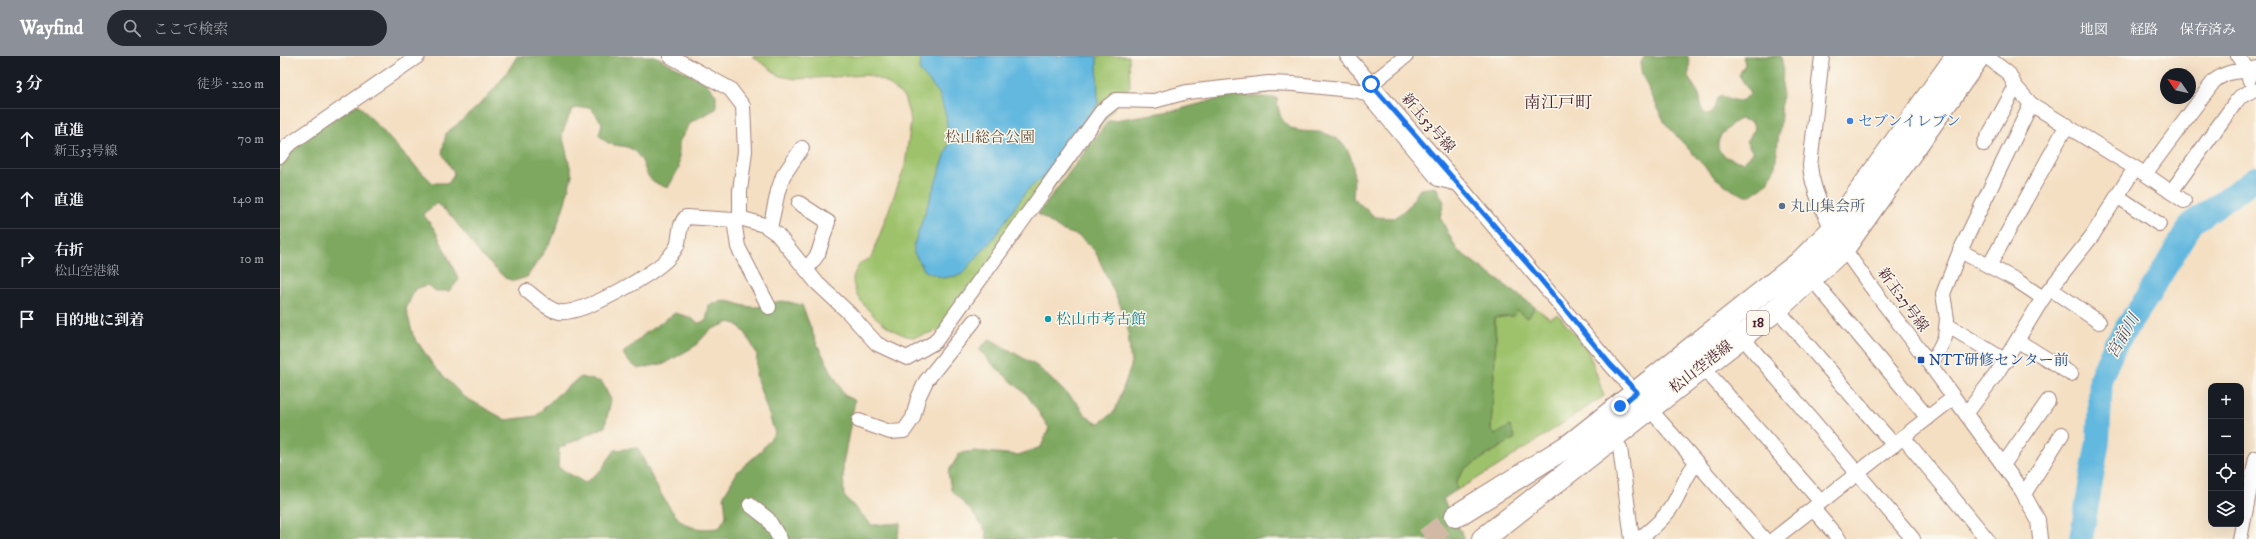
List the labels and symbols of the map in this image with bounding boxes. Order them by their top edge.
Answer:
north arrow [2160,68,2196,104]
route start [1362,75,1380,93]
street label: 新玉53号線 [1397,89,1459,157]
district label: 南江戸町 [1524,92,1592,114]
place label: セブンイレブン [1858,112,1961,131]
marker: セブンイレブン [1845,116,1855,126]
park label: 松山総合公園 [945,128,1035,147]
place label: 丸山集会所 [1790,197,1865,216]
marker: 丸山集会所 [1777,201,1787,211]
street label: 新玉27号線 [1873,264,1933,336]
water label: 宮前川 [2102,308,2145,362]
place label: 松山市考古館 [1056,310,1146,329]
road number: 18 [1747,311,1769,335]
marker: 松山市考古館 [1043,314,1053,324]
street label: 松山空港線 [1666,336,1736,398]
place label: NTT研修センター前 [1929,351,2069,370]
marker: NTT研修センター前 [1916,355,1926,365]
route end [1611,397,1629,415]

